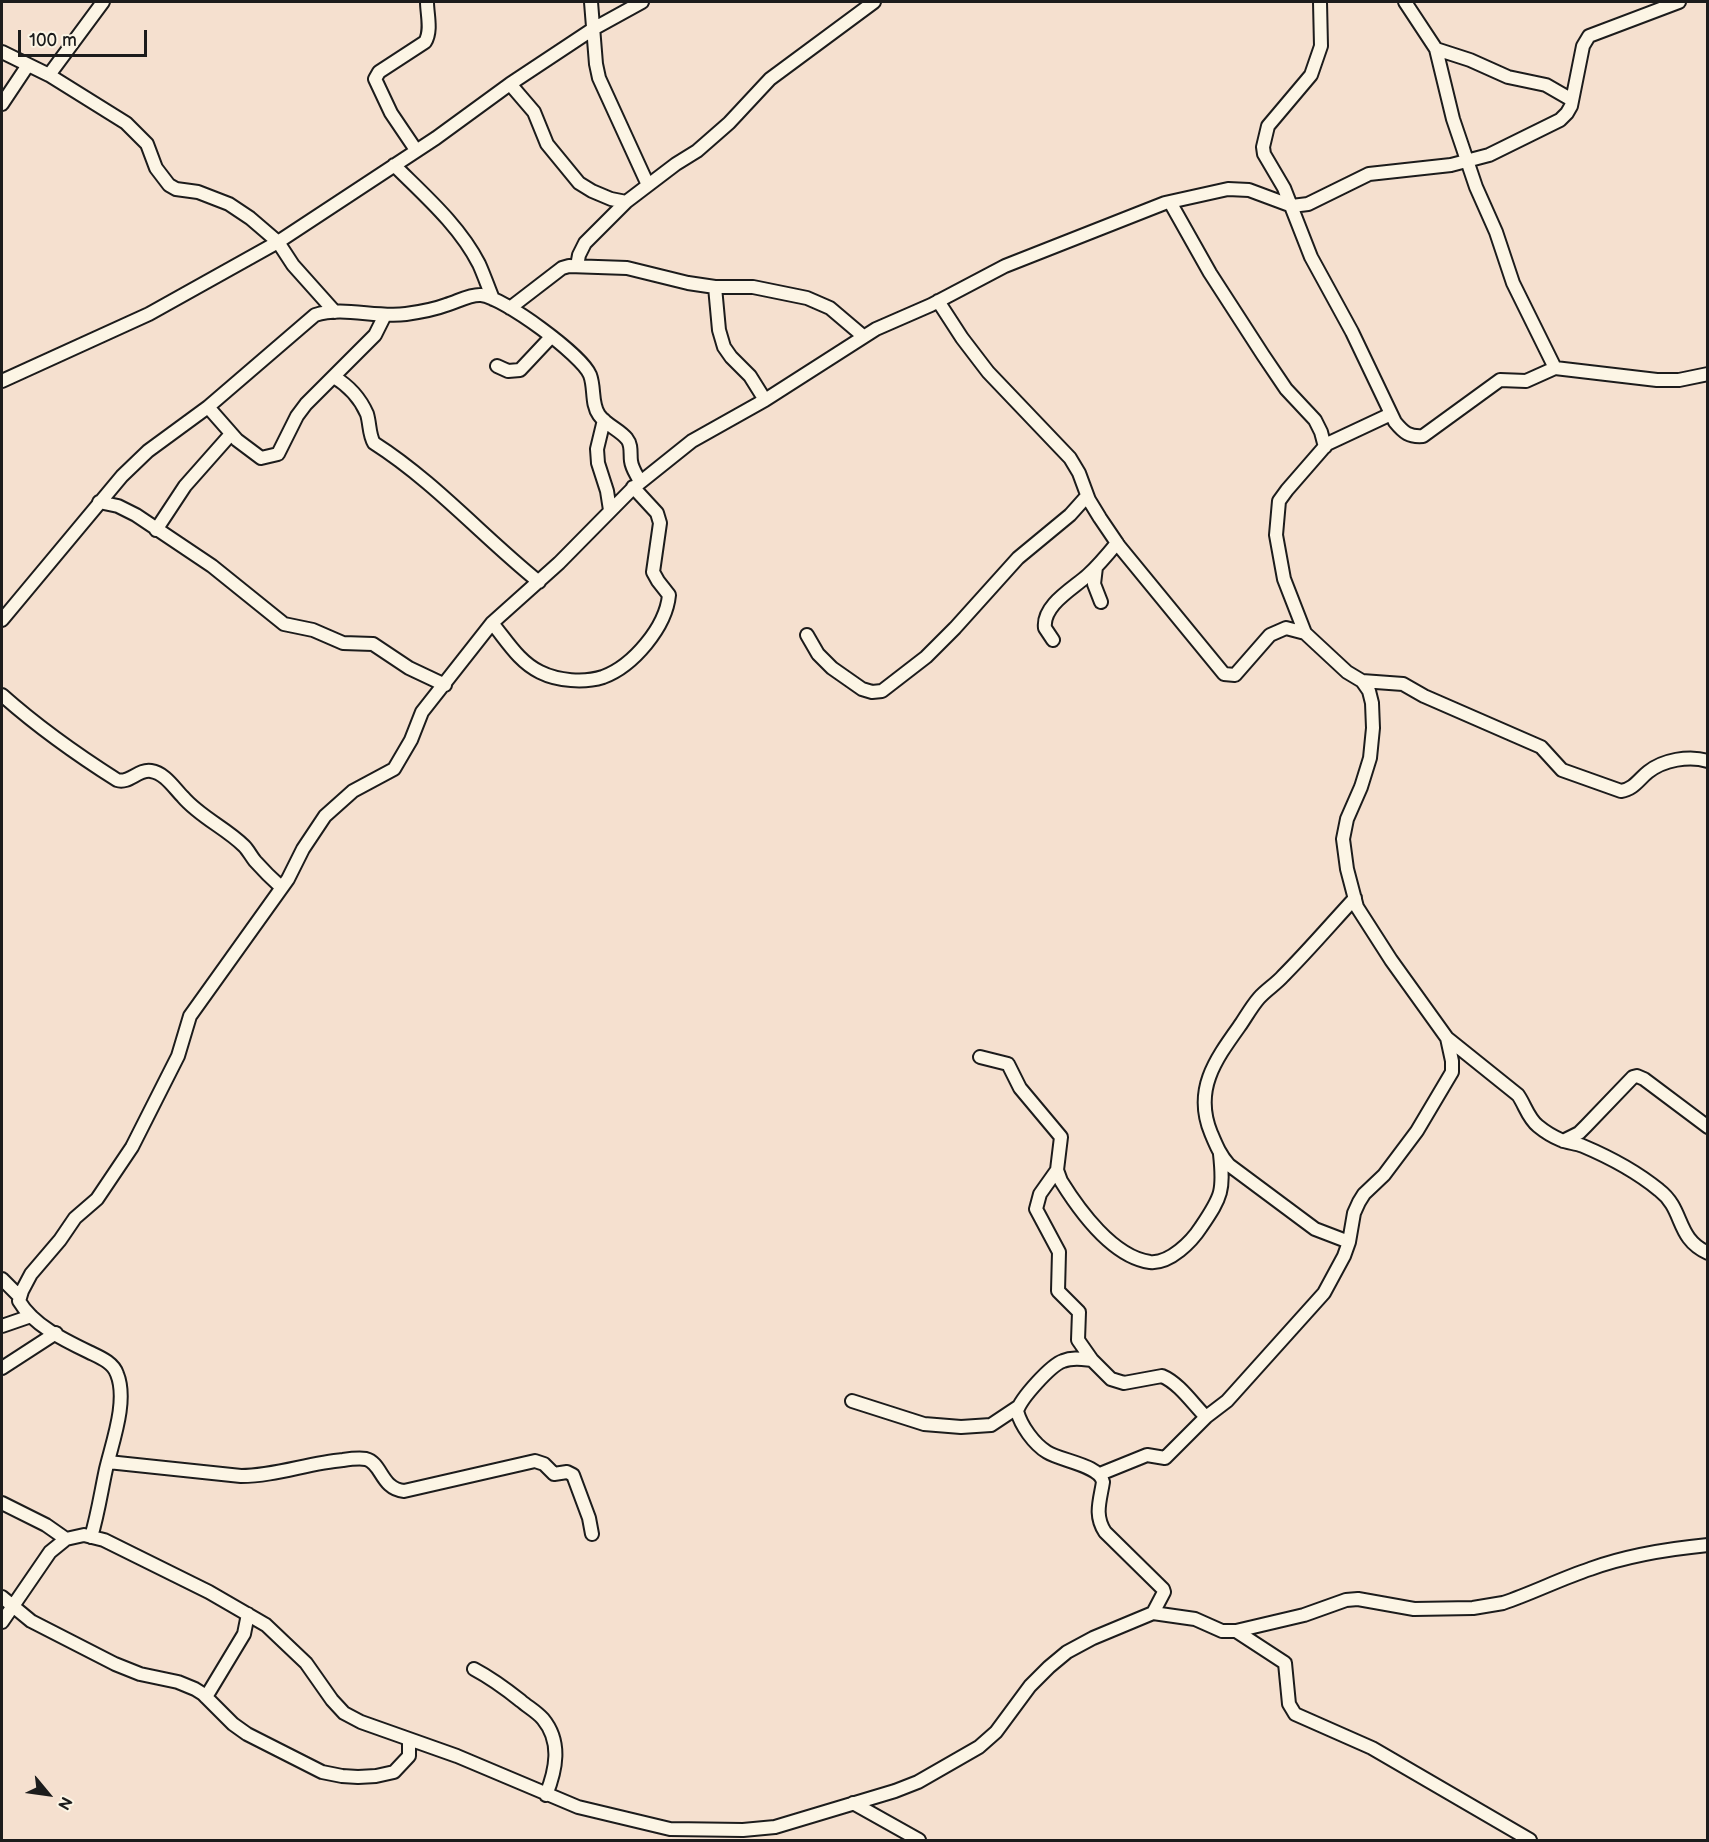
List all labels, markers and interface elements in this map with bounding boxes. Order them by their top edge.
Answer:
scale bar [21,18,150,56]
text: 100 m [29,30,77,51]
north arrow [18,1764,78,1824]
text: N [53,1793,75,1813]

